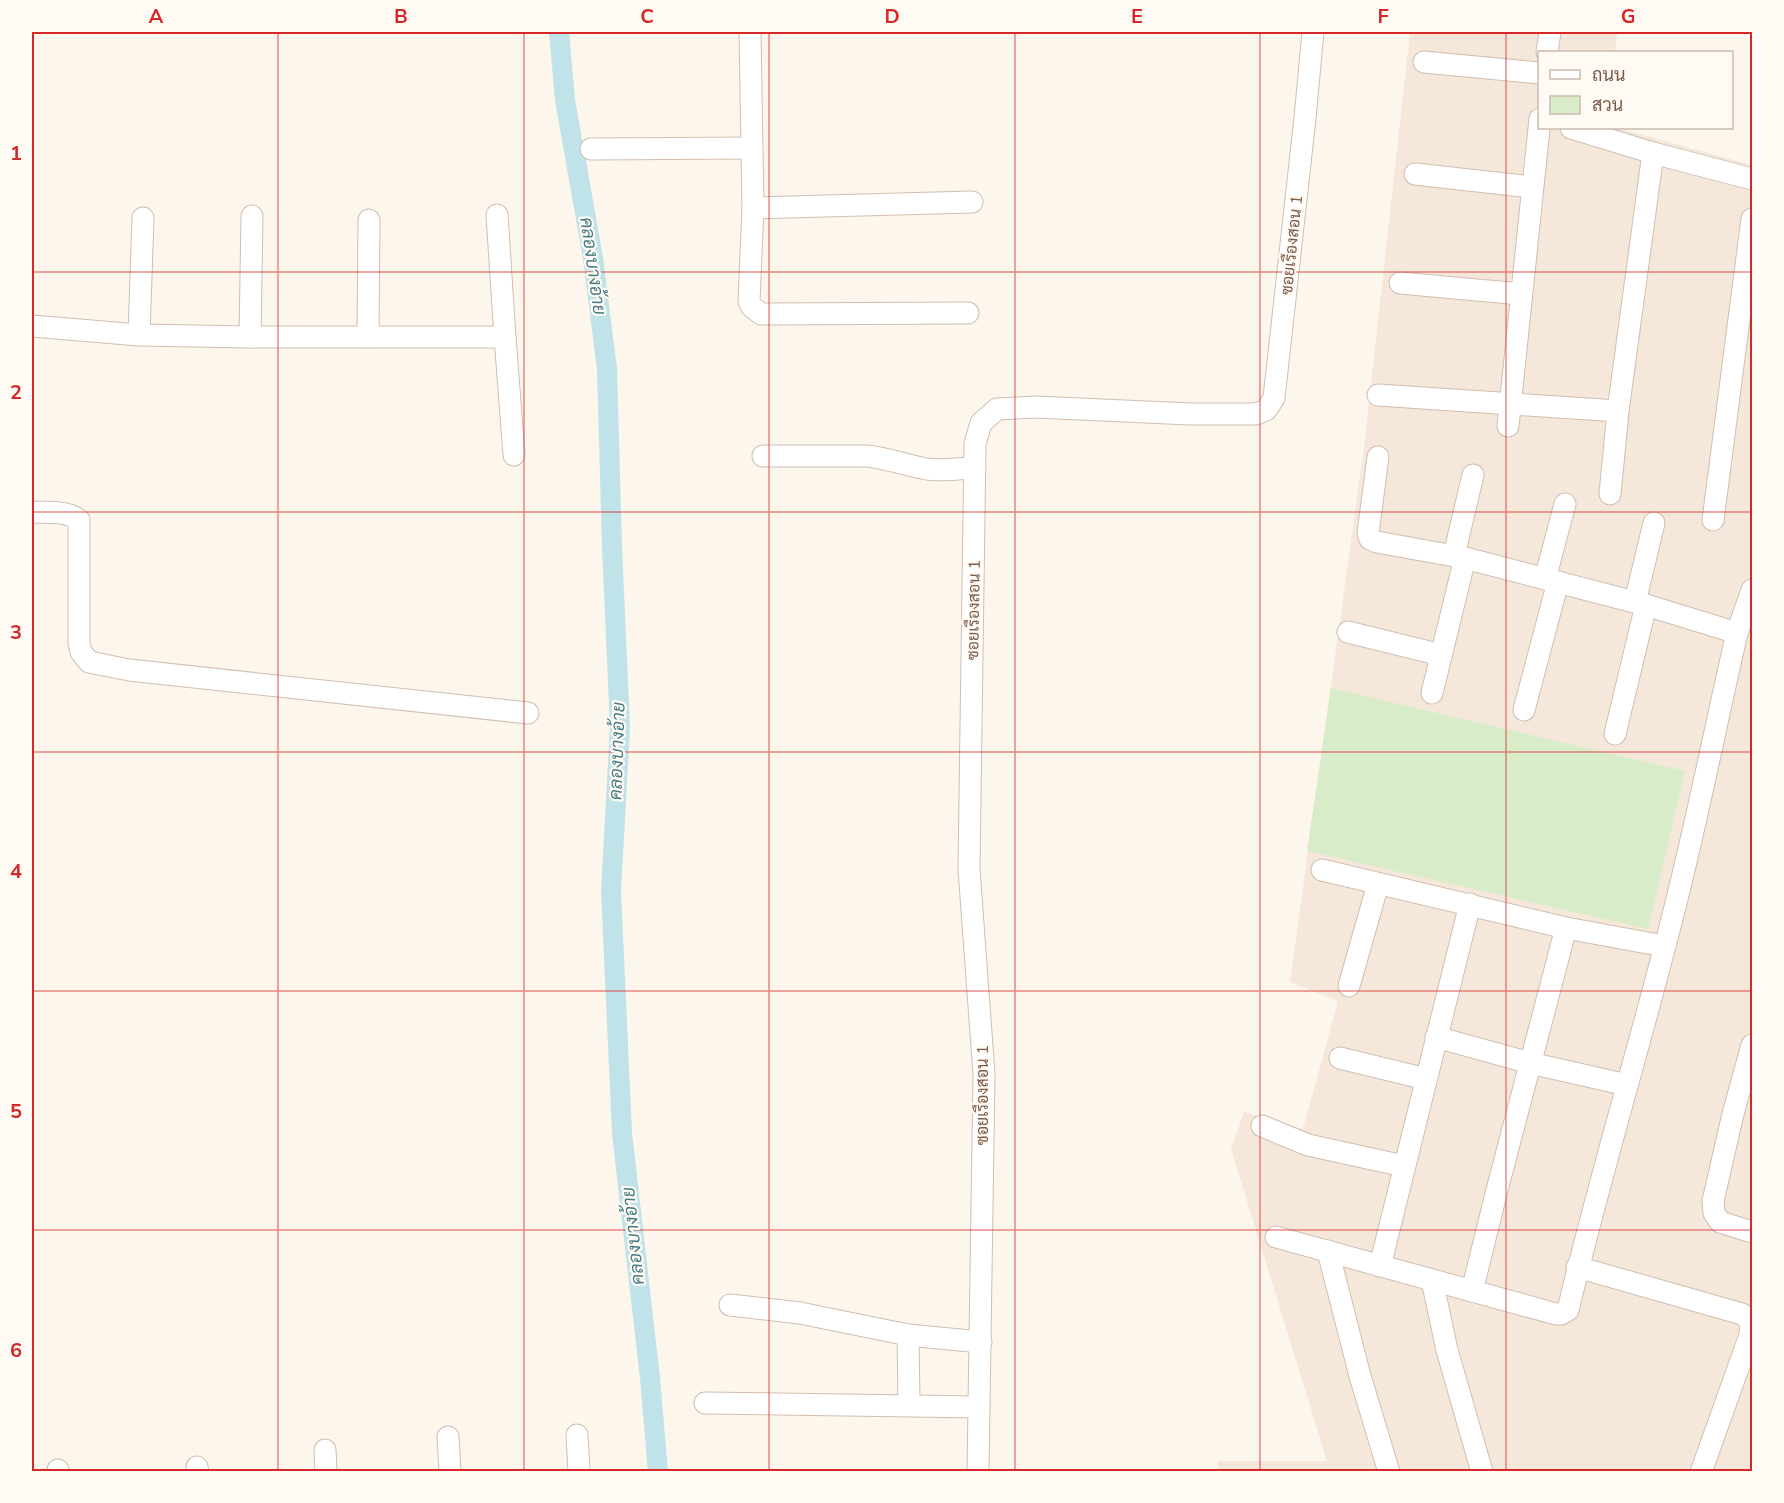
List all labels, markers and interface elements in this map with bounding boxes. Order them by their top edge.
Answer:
text: A [149,3,164,30]
text: B [394,3,408,30]
text: C [640,3,654,30]
text: D [884,3,900,30]
text: E [1131,3,1143,30]
text: F [1377,3,1389,30]
text: G [1621,3,1635,30]
legend [1538,51,1733,129]
text: ถนน [1592,63,1625,87]
text: สวน [1592,93,1623,117]
text: 1 [10,140,22,167]
street label: ซอยเรืองสอน 1 [1276,194,1308,296]
water label: คลองบางอ้าย [574,216,612,316]
text: 2 [10,379,22,406]
street label: ซอยเรืองสอน 1 [962,560,986,660]
text: 3 [10,619,22,646]
water label: คลองบางอ้าย [603,702,631,800]
text: 4 [10,858,22,885]
street label: ซอยเรืองสอน 1 [972,1045,994,1145]
text: 5 [10,1098,22,1125]
water label: คลองบางอ้าย [616,1186,650,1286]
text: 6 [10,1337,22,1364]

